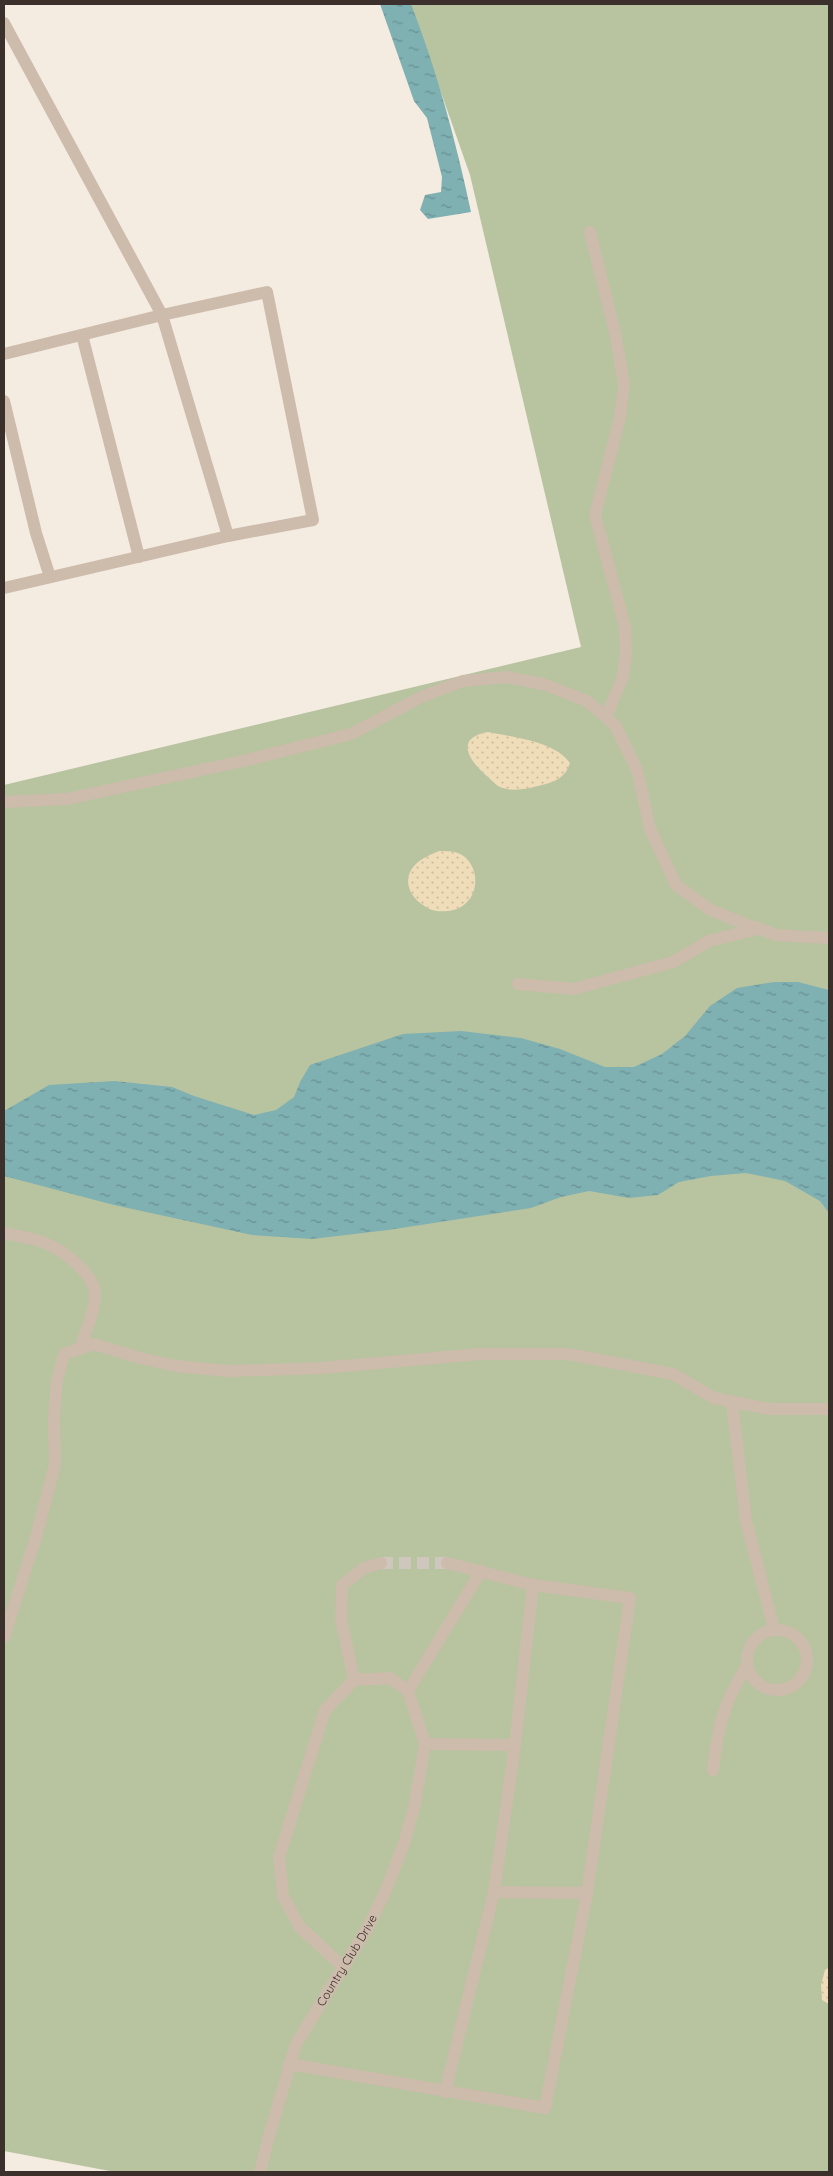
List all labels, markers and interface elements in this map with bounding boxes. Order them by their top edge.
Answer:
street label: Country Club Drive [313,1912,380,2009]

